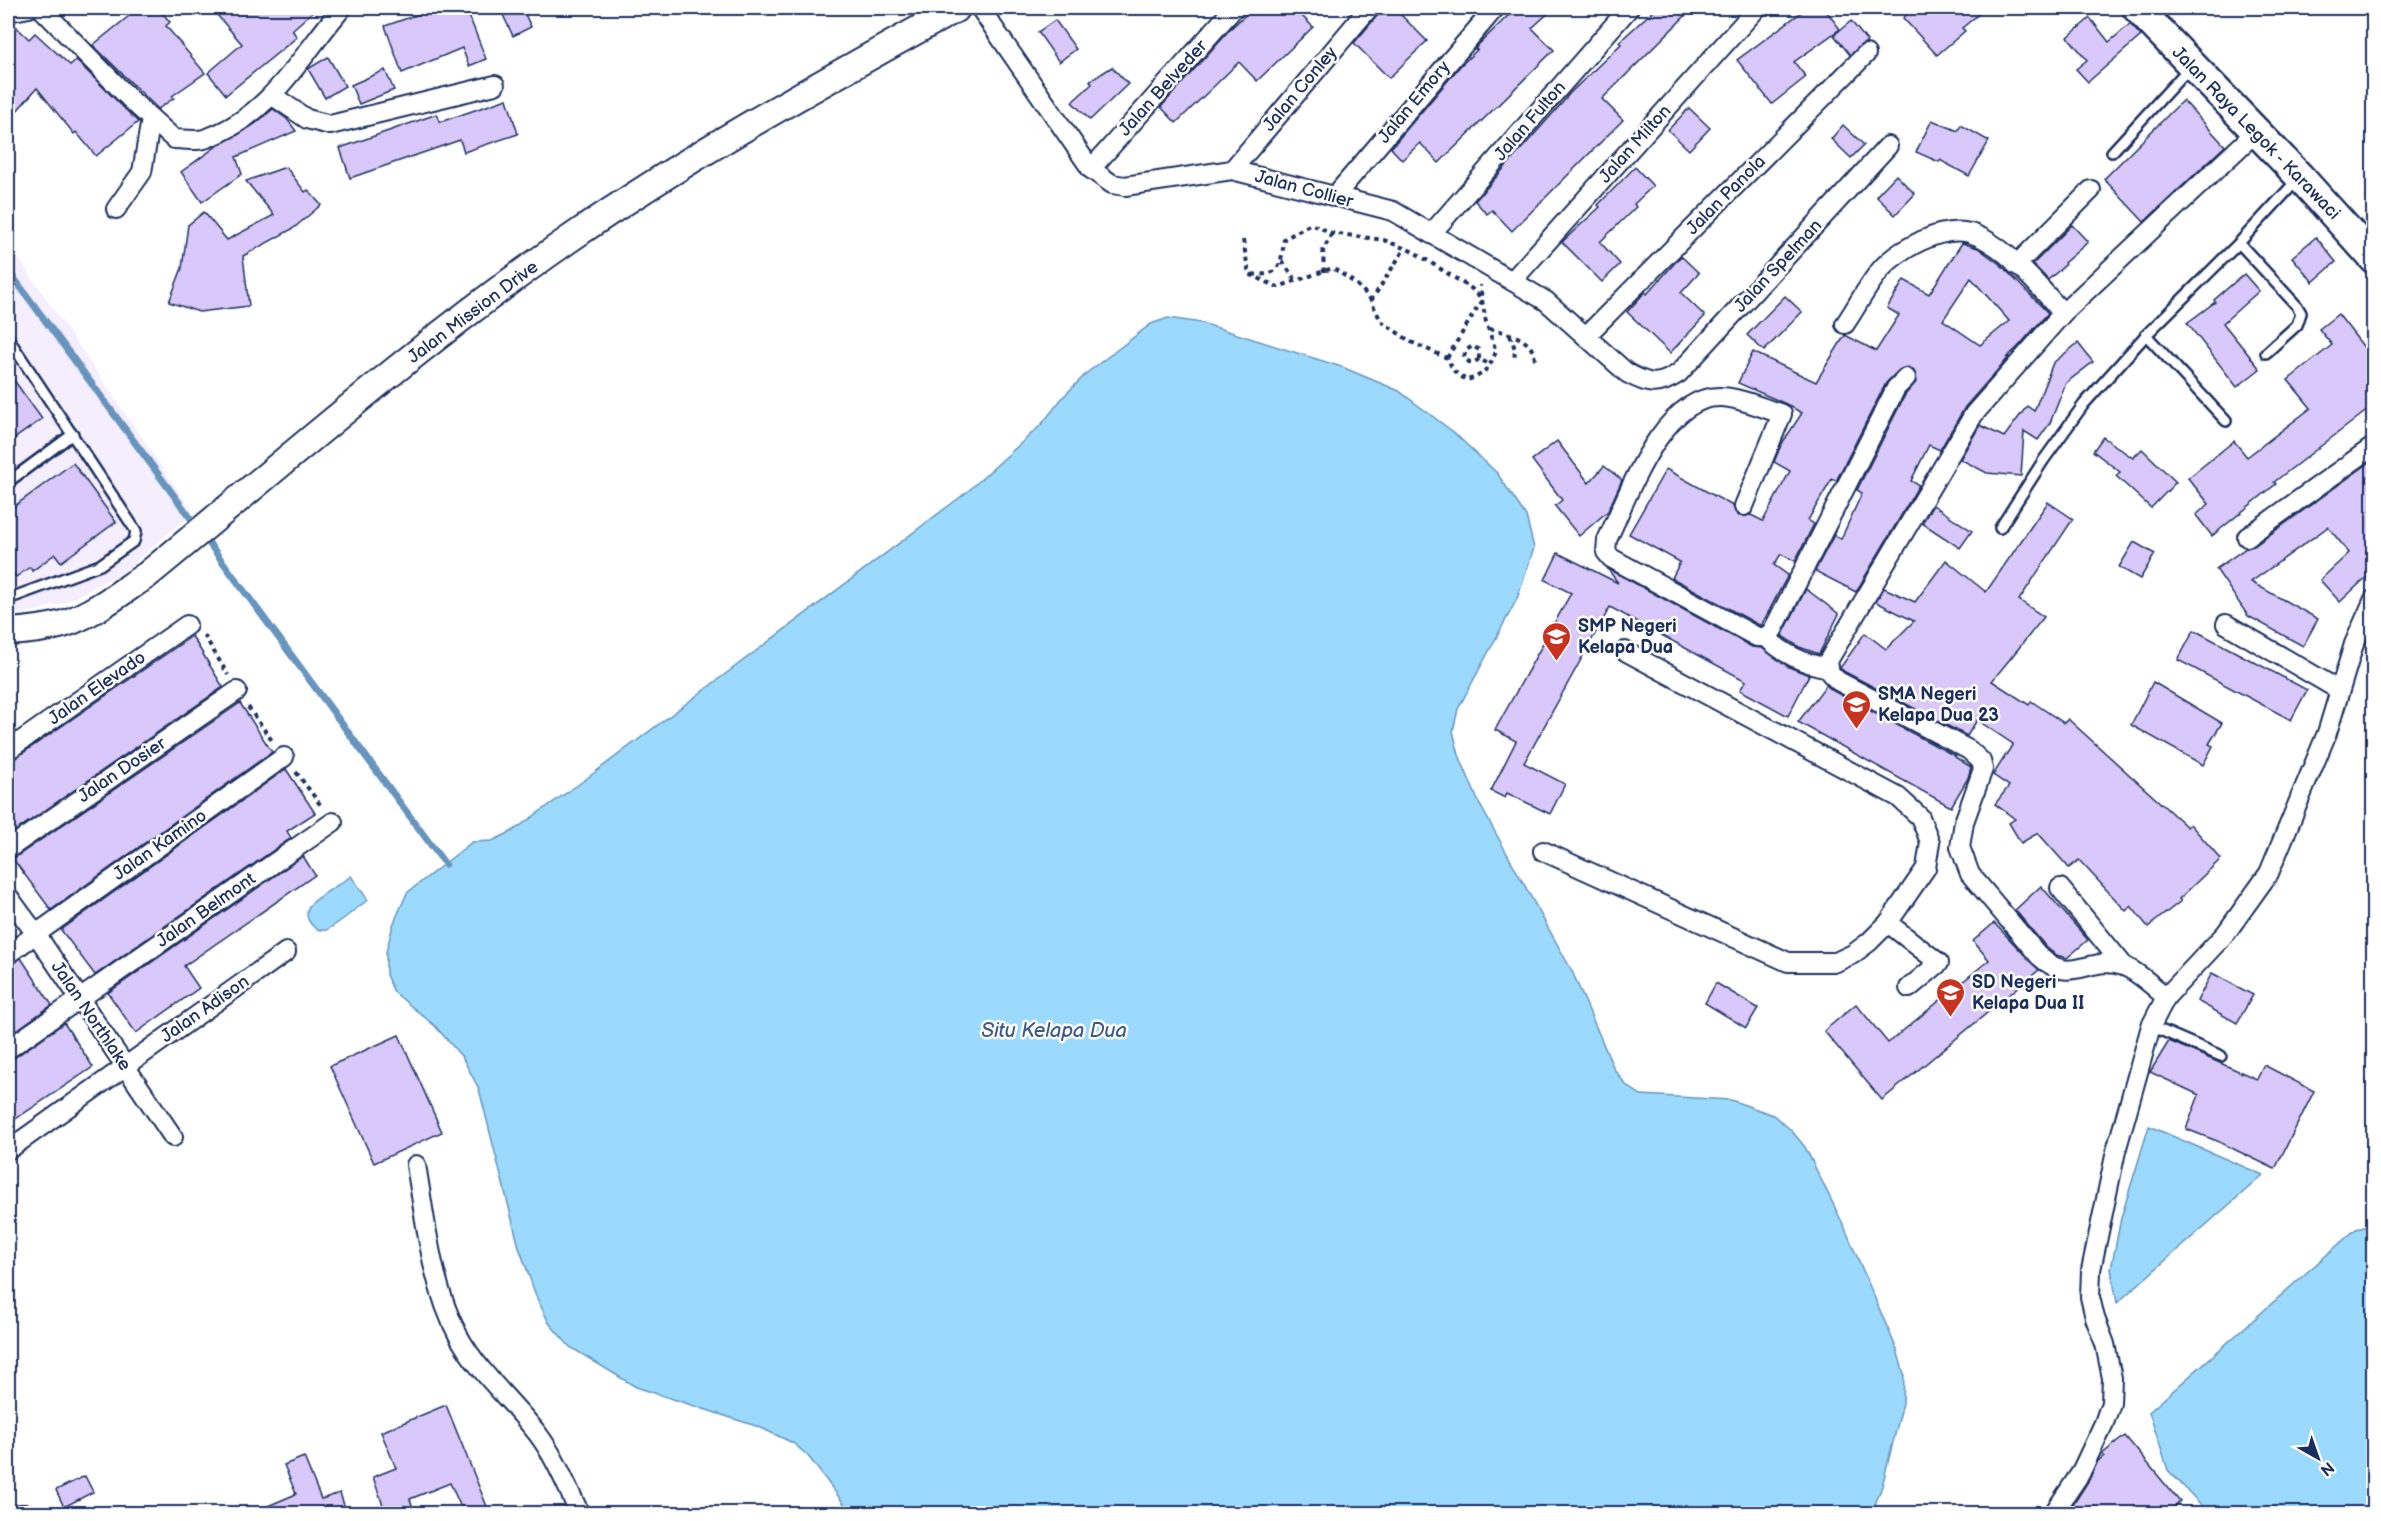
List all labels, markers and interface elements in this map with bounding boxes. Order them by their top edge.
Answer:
street label: Jalan Belveder [1114,35,1212,140]
street label: Jalan Conley [1259,42,1342,136]
street label: Jalan Raya Legok - Karawaci [2168,42,2344,224]
street label: Jalan Emory [1374,56,1455,147]
street label: Jalan Fulton [1490,77,1570,165]
street label: Jalan Milton [1595,101,1675,187]
street label: Jalan Panola [1682,151,1770,239]
street label: Jalan Collier [1253,166,1356,212]
street label: Jalan Spelman [1730,215,1826,317]
street label: Jalan Mission Drive [404,256,543,368]
place label: SMP Negeri Kelapa Dua [1578,616,1677,658]
school or university icon: SMP Negeri Kelapa Dua [1541,620,1573,662]
street label: Jalan Elevado [44,647,150,729]
place label: SMA Negeri Kelapa Dua 23 [1878,684,1999,726]
school or university icon: SMA Negeri Kelapa Dua 23 [1841,688,1873,730]
street label: Jalan Dosier [74,733,170,807]
street label: Jalan Kamino [109,805,211,885]
street label: Jalan Belmont [152,868,260,952]
street label: Jalan Northlake [47,957,136,1075]
street label: Jalan Adison [157,971,253,1047]
place label: SD Negeri Kelapa Dua II [1972,972,2084,1014]
school or university icon: SD Negeri Kelapa Dua II [1935,976,1967,1018]
water label: Situ Kelapa Dua [981,1019,1127,1043]
north arrow [2288,1428,2348,1488]
text: N [2316,1457,2337,1479]

